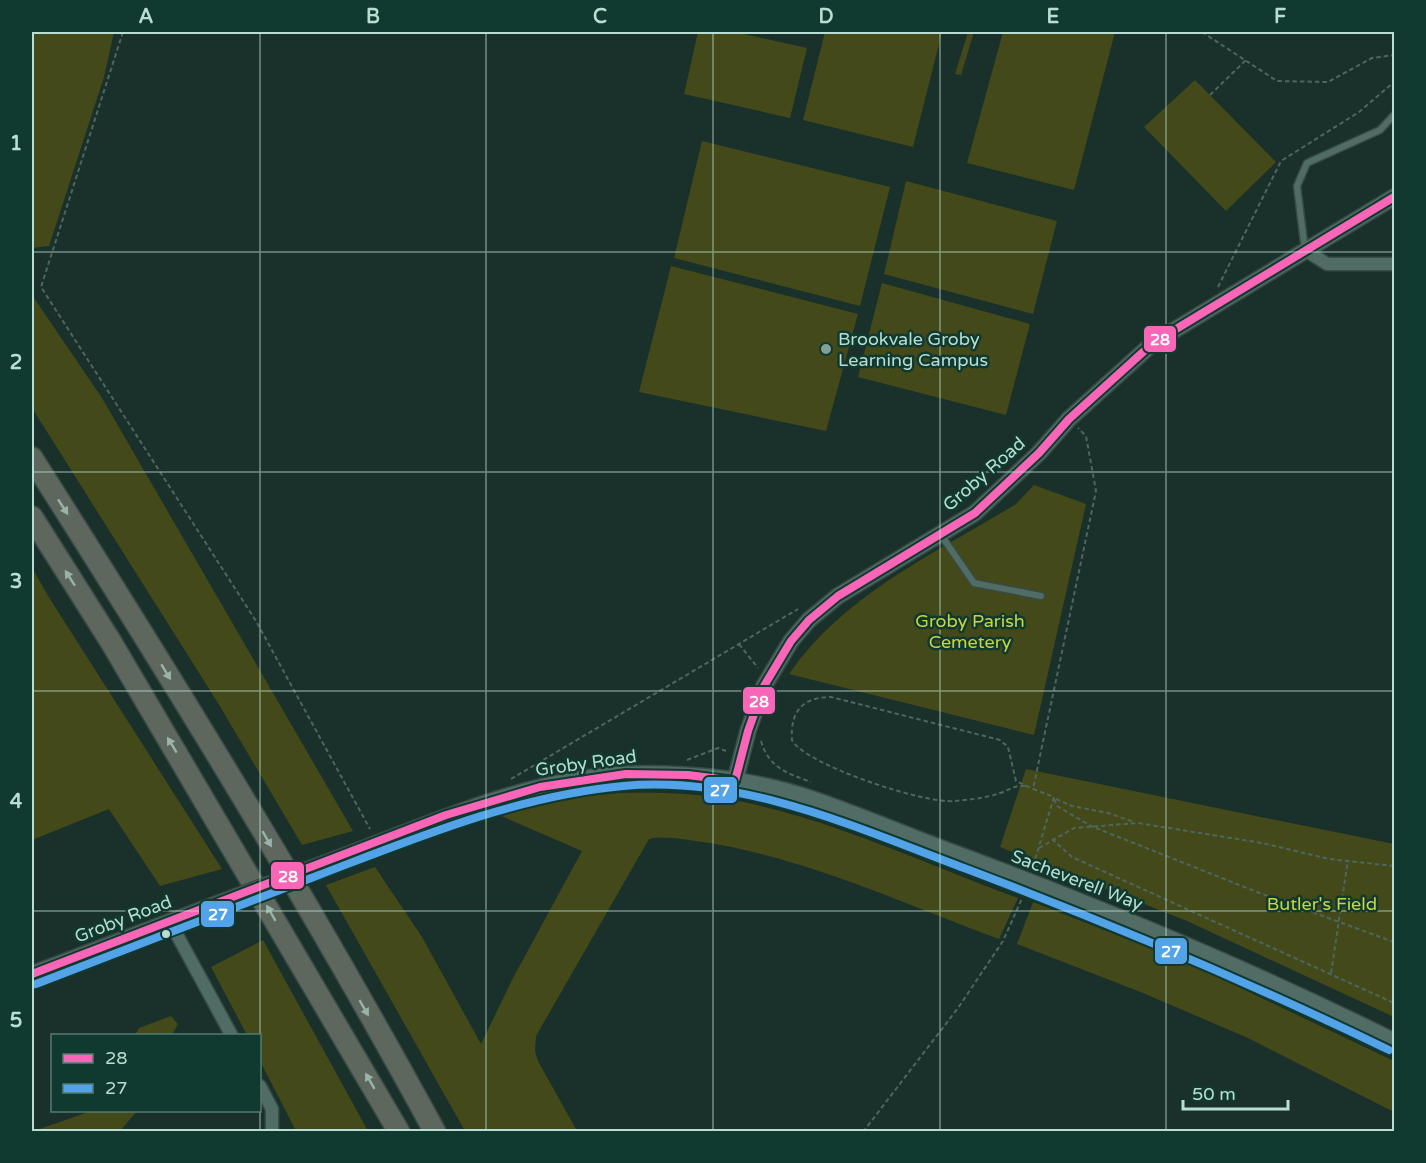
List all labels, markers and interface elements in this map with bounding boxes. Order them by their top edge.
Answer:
text: A [139,5,154,29]
text: B [366,5,380,29]
text: C [593,5,607,29]
text: D [818,5,834,29]
text: E [1047,5,1060,29]
text: F [1274,5,1286,29]
text: 1 [10,132,22,156]
line badge: 28 [1143,325,1177,353]
place label: Brookvale Groby Learning Campus [838,328,988,371]
text: 28 [1150,330,1170,350]
marker: Brookvale Groby Learning Campus [819,342,833,356]
text: 2 [10,351,22,375]
street label: Groby Road [938,432,1030,516]
one-way arrow [57,499,68,515]
text: 3 [10,570,22,594]
one-way arrow [65,570,76,587]
park label: Groby Parish Cemetery [915,610,1025,653]
one-way arrow [161,664,172,680]
line badge: 28 [742,686,776,715]
text: 28 [749,692,769,712]
one-way arrow [167,737,178,753]
street label: Groby Road [534,745,638,781]
line badge: 27 [703,776,738,804]
text: 27 [710,781,730,801]
text: 4 [10,790,23,814]
one-way arrow [262,831,272,848]
street label: Sacheverell Way [1008,845,1146,915]
line badge: 28 [270,861,305,890]
text: 28 [278,867,298,887]
street label: Groby Road [71,890,175,948]
park label: Butler's Field [1267,893,1377,915]
line badge: 27 [200,900,235,928]
one-way arrow [267,904,277,921]
text: 27 [208,905,228,925]
unlabelled marker [160,928,172,940]
line badge: 27 [1154,937,1188,965]
text: 27 [1161,942,1181,962]
one-way arrow [359,1000,370,1016]
text: 5 [10,1009,22,1033]
legend [51,1034,261,1112]
text: 28 [105,1047,128,1069]
one-way arrow [364,1073,375,1089]
scale bar [1183,1073,1288,1111]
text: 27 [105,1077,128,1099]
text: 50 m [1192,1083,1236,1105]

